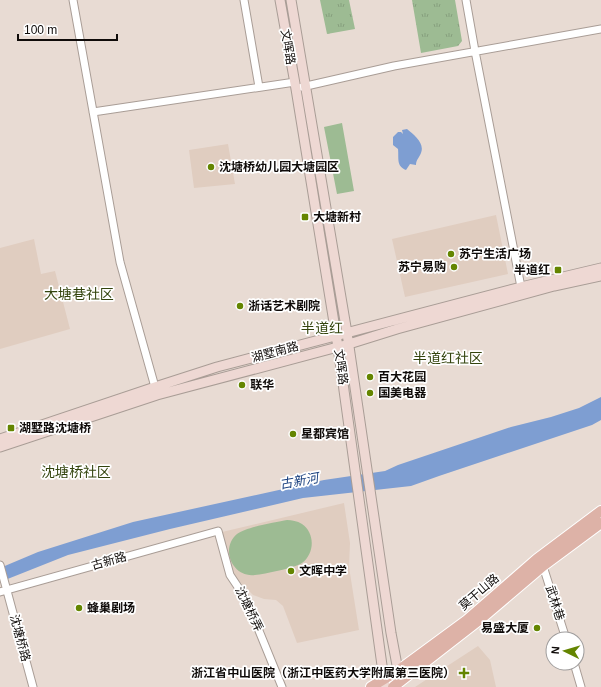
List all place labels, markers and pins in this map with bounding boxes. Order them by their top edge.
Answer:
place label: 沈塘桥幼儿园大塘园区 [219,160,339,174]
marker: 沈塘桥幼儿园大塘园区 [206,162,216,172]
place label: 大塘新村 [313,210,361,224]
marker: 大塘新村 [300,212,310,222]
place label: 苏宁生活广场 [459,247,531,261]
marker: 苏宁生活广场 [446,249,456,259]
place label: 苏宁易购 [398,260,446,274]
marker: 苏宁易购 [449,262,459,272]
place label: 半道红 [514,263,550,277]
marker: 半道红 [553,265,563,275]
place label: 浙话艺术剧院 [248,299,320,313]
marker: 浙话艺术剧院 [235,301,245,311]
place label: 百大花园 [378,370,426,384]
marker: 百大花园 [365,372,375,382]
place label: 联华 [250,378,274,392]
marker: 联华 [237,380,247,390]
place label: 国美电器 [378,386,427,400]
marker: 国美电器 [365,388,375,398]
place label: 湖墅路沈塘桥 [19,421,91,435]
marker: 湖墅路沈塘桥 [6,423,16,433]
place label: 星都宾馆 [301,427,349,441]
marker: 星都宾馆 [288,429,298,439]
place label: 文晖中学 [299,564,347,578]
marker: 文晖中学 [286,566,296,576]
place label: 蜂巢剧场 [87,601,135,615]
marker: 蜂巢剧场 [74,603,84,613]
place label: 易盛大厦 [481,621,529,635]
marker: 易盛大厦 [532,623,542,633]
place label: 浙江省中山医院（浙江中医药大学附属第三医院） [191,666,455,680]
marker: 浙江省中山医院（浙江中医药大学附属第三医院） [458,667,470,679]

